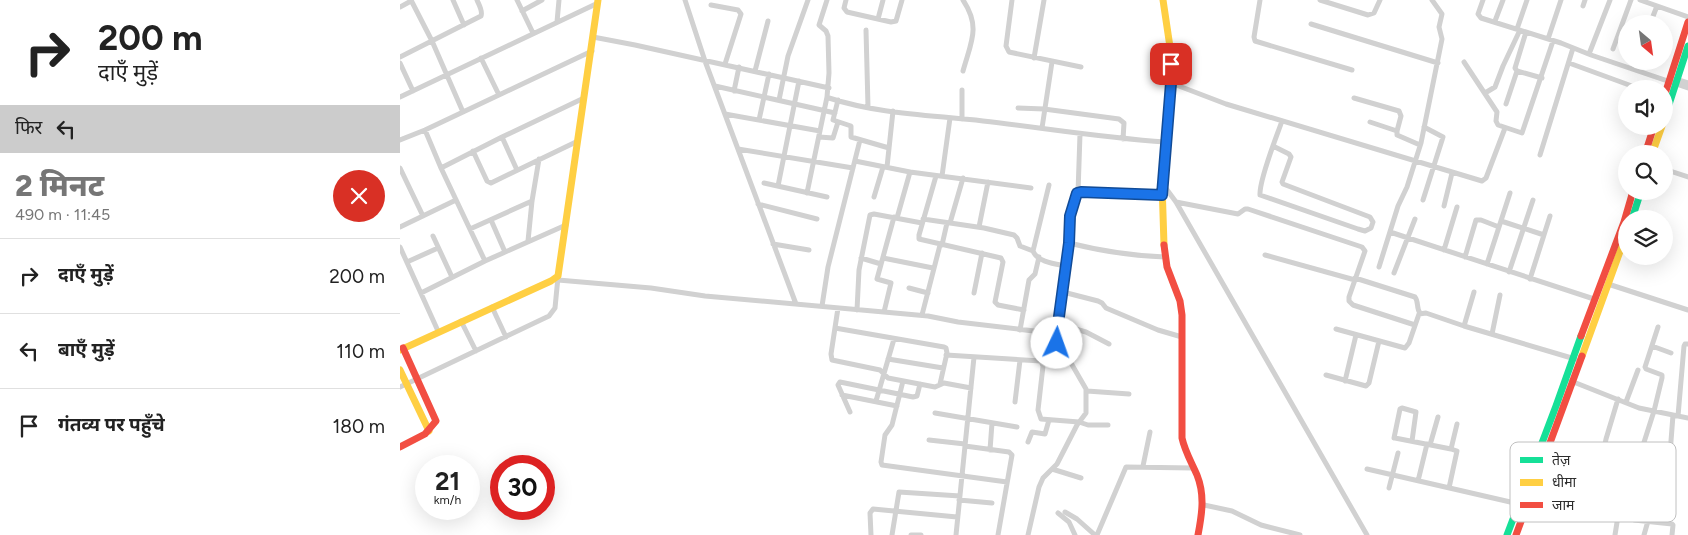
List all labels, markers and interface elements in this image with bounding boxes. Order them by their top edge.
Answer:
north arrow [1618,15,1672,70]
map controls [1618,15,1673,265]
text: 200 m [98,17,202,59]
icon: right [15,20,80,85]
pin [1150,43,1192,85]
icon: arrive [1157,50,1185,78]
text: दाएँ मुड़ें [98,59,158,86]
button: sound [1618,80,1673,135]
icon: left [52,115,80,143]
text: फिर [15,116,42,139]
button: search [1618,145,1673,200]
text: 2 मिनट [15,167,104,204]
button: close [333,170,385,222]
text: 490 m · 11:45 [15,205,110,224]
button: layers [1618,210,1673,265]
icon: right [15,262,43,290]
text: दाएँ मुड़ें [58,263,114,286]
text: 200 m [329,265,385,288]
position arrow [1030,316,1082,368]
icon: left [15,337,43,365]
text: बाएँ मुड़ें [58,338,115,361]
text: 110 m [336,340,385,363]
icon: arrive [15,412,43,440]
text: गंतव्य पर पहुँचे [58,413,165,436]
text: 180 m [332,415,385,438]
legend [1510,442,1676,522]
text: तेज़ [1552,451,1571,469]
speed limit sign: 30 [490,455,555,520]
text: 21 [435,466,460,496]
text: धीमा [1552,474,1577,491]
text: km/h [434,493,461,507]
text: जाम [1552,497,1575,514]

